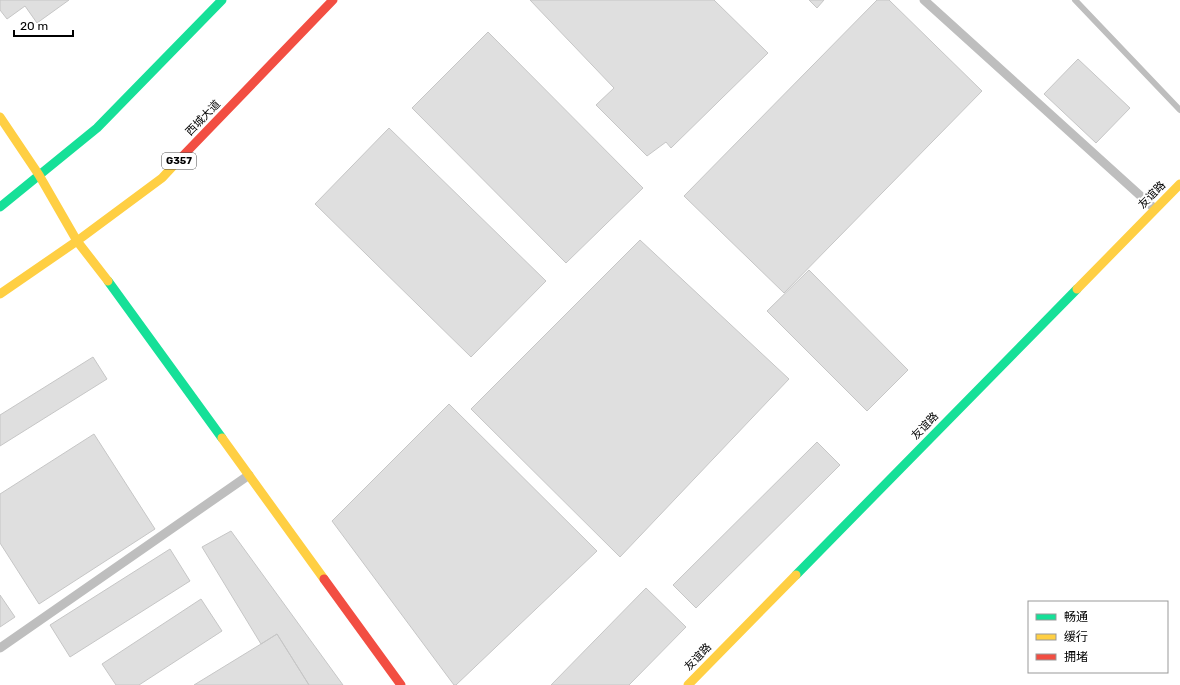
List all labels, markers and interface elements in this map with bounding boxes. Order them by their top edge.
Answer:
scale bar [14,12,73,38]
text: 20 m [20,19,48,33]
street label: 西城大道 [183,98,223,138]
road number: G357 [162,153,196,169]
street label: 友谊路 [1136,179,1168,211]
street label: 友谊路 [909,410,941,442]
legend [1028,601,1168,673]
text: 畅通 [1064,610,1088,624]
text: 缓行 [1064,630,1088,644]
street label: 友谊路 [682,641,714,673]
text: 拥堵 [1064,650,1088,664]

